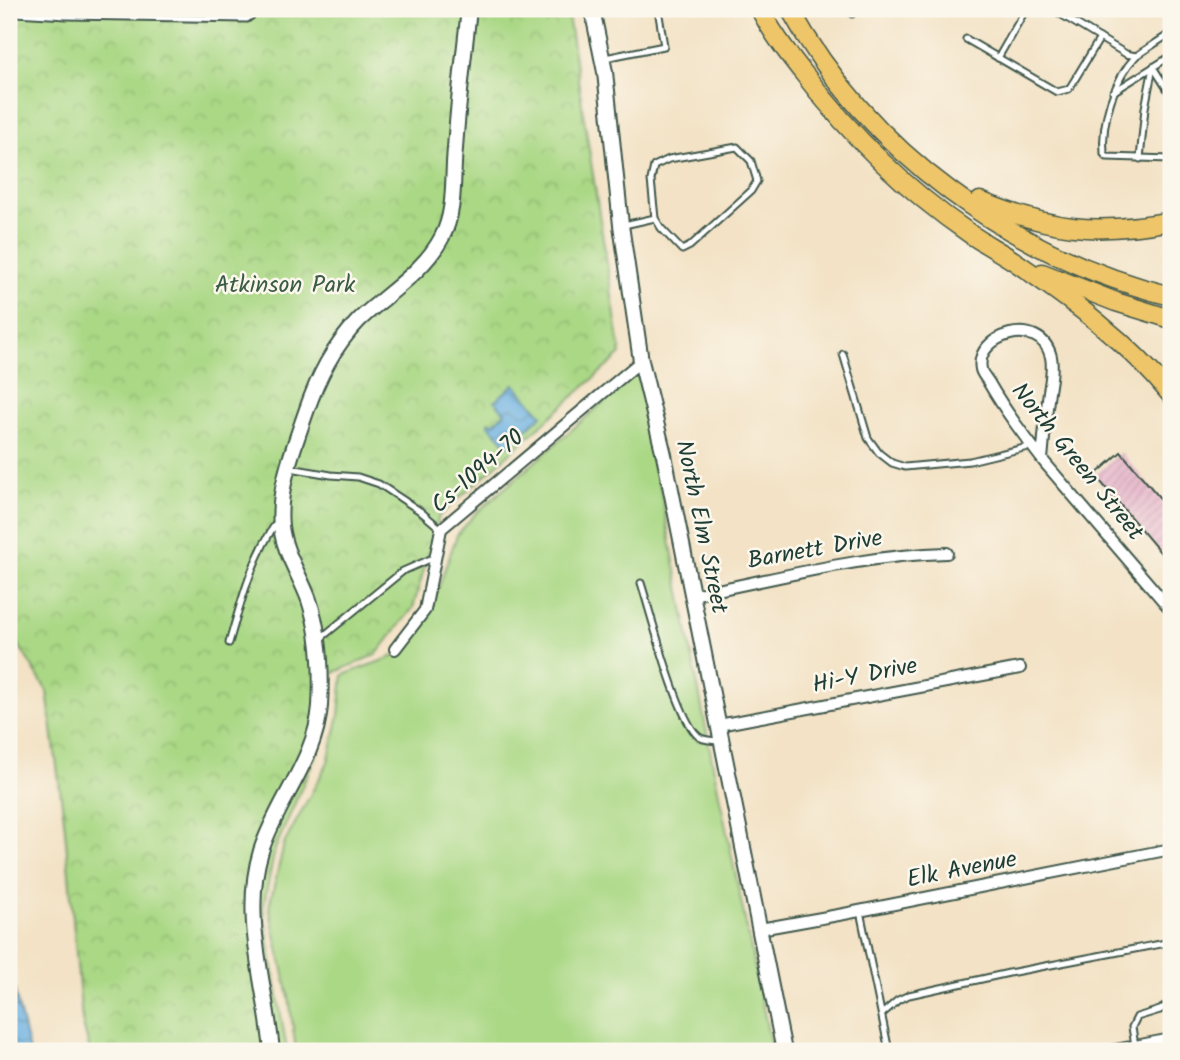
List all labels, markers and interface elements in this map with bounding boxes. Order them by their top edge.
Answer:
park label: Atkinson Park [215,266,356,305]
street label: North Green Street [1001,374,1154,550]
street label: Cs-1094-70 [422,420,534,524]
street label: North Elm Street [664,437,739,618]
street label: Barnett Drive [744,519,886,581]
street label: Hi-Y Drive [809,647,921,705]
street label: Elk Avenue [904,840,1021,900]

